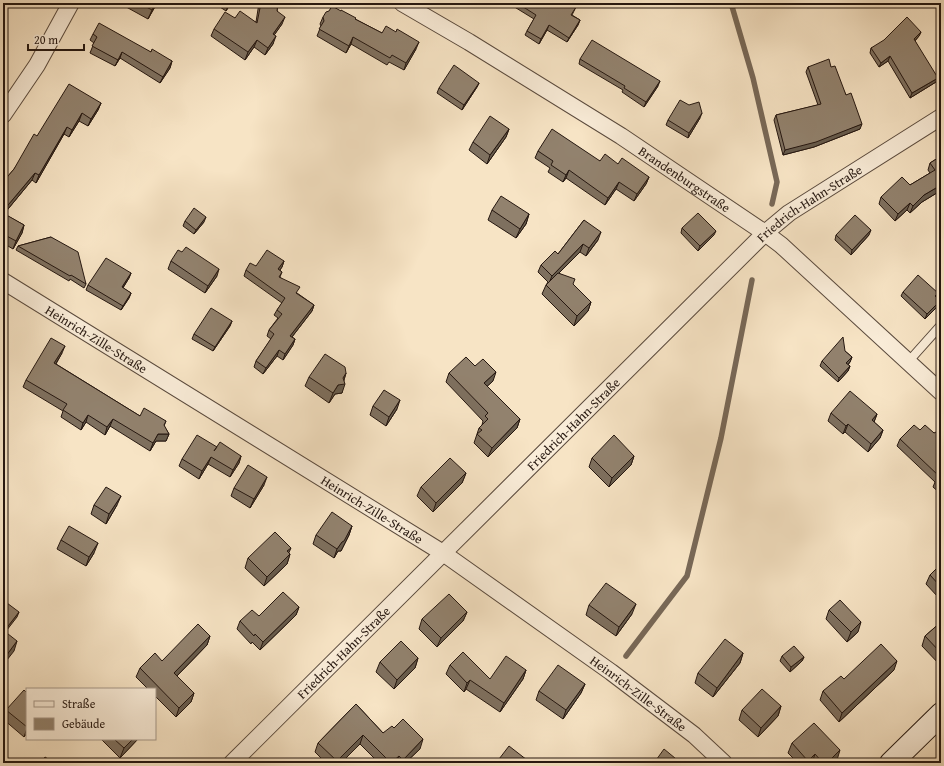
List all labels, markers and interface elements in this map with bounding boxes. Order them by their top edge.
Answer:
scale bar [28,26,84,52]
text: 20 m [34,31,58,48]
street label: Brandenburgstraße [635,142,734,217]
street label: Friedrich-Hahn-Straße [752,160,866,246]
street label: Heinrich-Zille-Straße [42,301,151,378]
street label: Friedrich-Hahn-Straße [522,373,624,475]
street label: Heinrich-Zille-Straße [317,471,426,548]
street label: Friedrich-Hahn-Straße [293,602,395,703]
street label: Heinrich-Zille-Straße [586,651,691,736]
legend [26,688,156,740]
text: Straße [62,695,96,712]
text: Gebäude [62,715,105,732]

